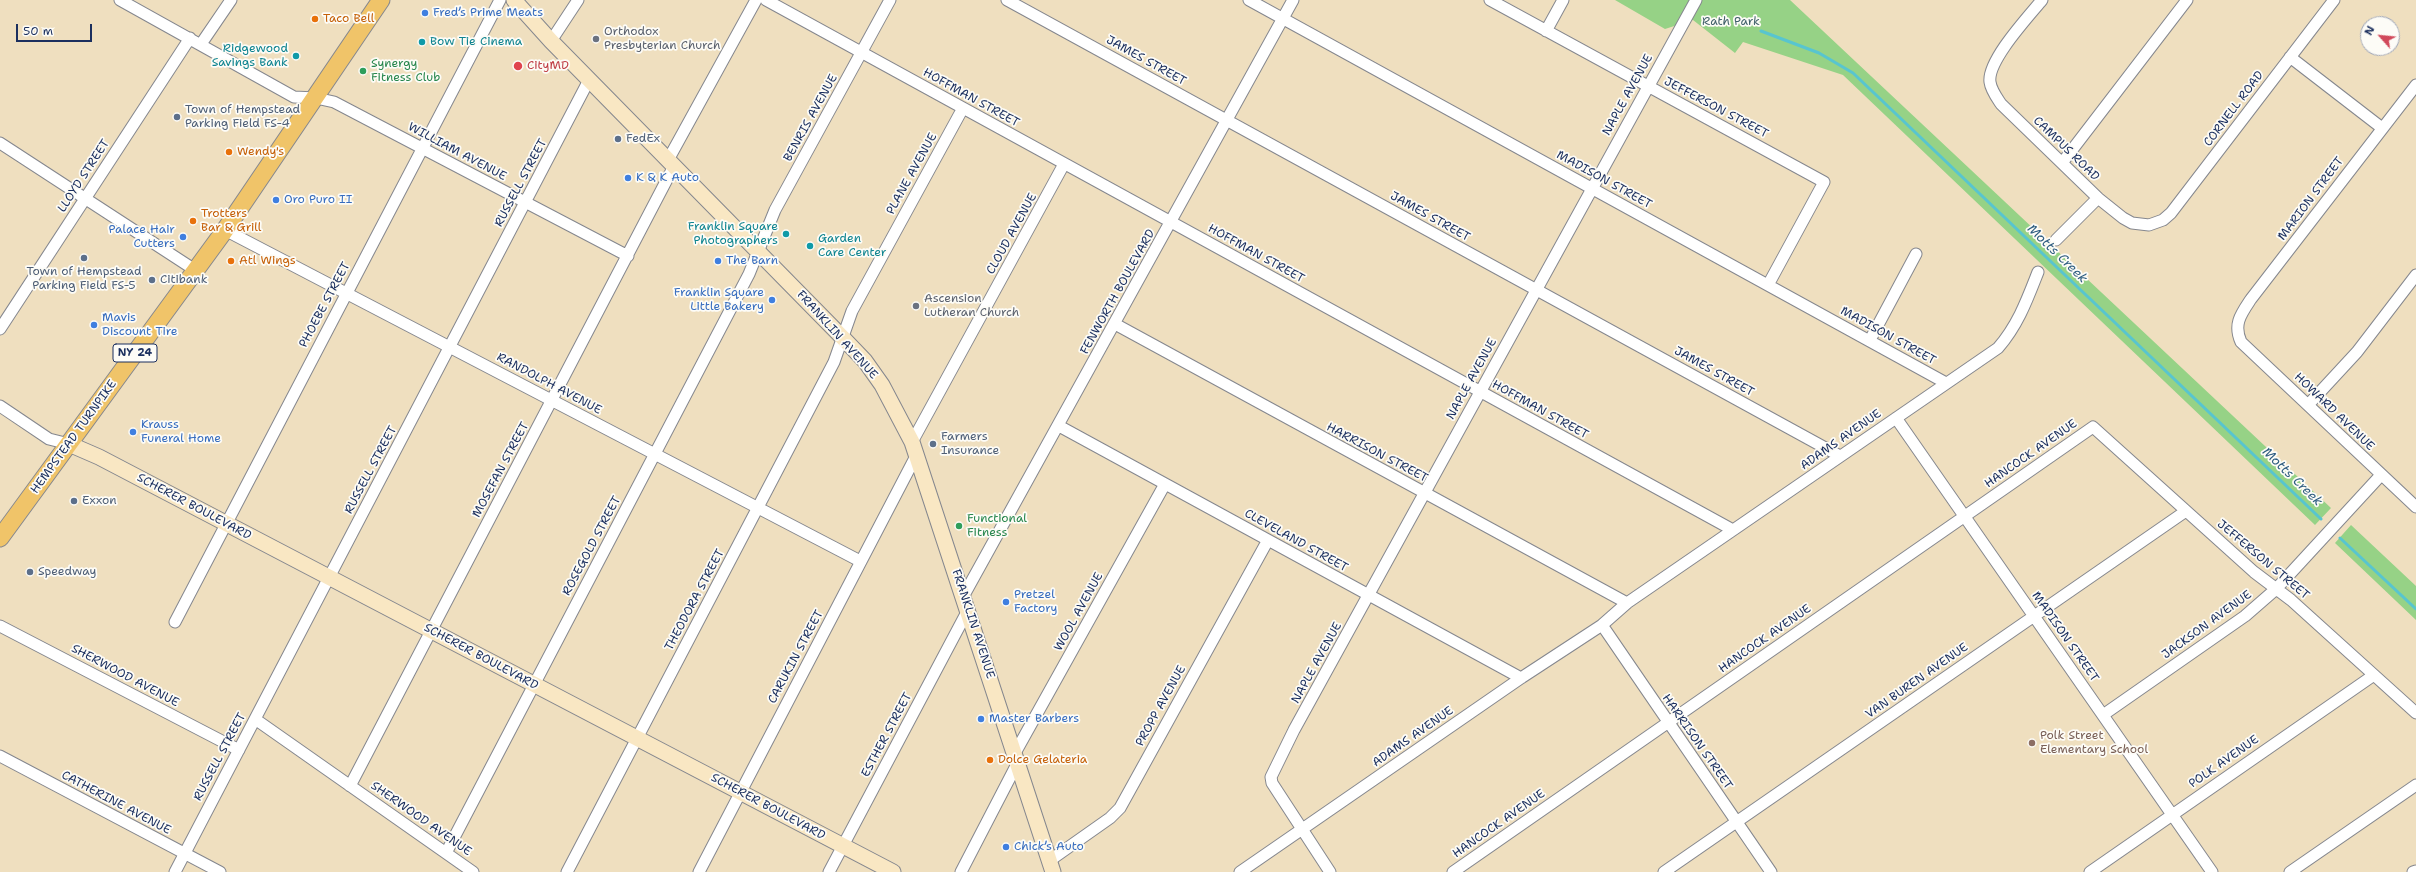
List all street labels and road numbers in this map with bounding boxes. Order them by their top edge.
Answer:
street label: JAMES STREET [1103,33,1189,89]
street label: NAPLE AVENUE [1600,52,1656,138]
street label: HOFFMAN STREET [920,66,1022,130]
street label: CORNELL ROAD [2201,68,2267,150]
street label: BENRIS AVENUE [781,72,841,164]
street label: JEFFERSON STREET [1661,74,1771,142]
street label: CAMPUS ROAD [2030,114,2102,184]
street label: WILLIAM AVENUE [405,120,509,184]
street label: PLANE AVENUE [884,131,940,217]
street label: LLOYD STREET [55,137,113,215]
street label: RUSSELL STREET [492,137,550,229]
street label: MADISON STREET [1554,148,1654,212]
street label: MARION STREET [2275,154,2347,244]
street label: JAMES STREET [1387,189,1473,245]
street label: CLOUD AVENUE [984,191,1040,277]
street label: HOFFMAN STREET [1205,222,1307,286]
street label: FENWORTH BOULEVARD [1078,227,1158,357]
street label: PHOEBE STREET [296,260,354,350]
street label: FRANKLIN AVENUE [793,288,881,382]
street label: MADISON STREET [1838,304,1938,368]
street label: NAPLE AVENUE [1444,336,1500,422]
road number: NY 24 [113,344,157,362]
street label: JAMES STREET [1671,344,1757,400]
street label: RANDOLPH AVENUE [494,350,604,418]
street label: HOWARD AVENUE [2291,370,2377,454]
street label: HEMPSTEAD TURNPIKE [28,377,120,497]
street label: HOFFMAN STREET [1489,378,1591,442]
street label: ADAMS AVENUE [1798,407,1884,473]
street label: HANCOCK AVENUE [1982,417,2080,491]
street label: MOSEFAN STREET [470,420,532,520]
street label: HARRISON STREET [1324,420,1430,486]
street label: RUSSELL STREET [342,424,400,516]
street label: SCHERER BOULEVARD [134,471,254,543]
street label: ROSEGOLD STREET [560,494,624,598]
street label: CLEVELAND STREET [1242,507,1350,575]
street label: JEFFERSON STREET [2214,517,2312,603]
street label: THEODORA STREET [662,547,728,653]
street label: FRANKLIN AVENUE [949,567,997,681]
street label: WOOL AVENUE [1051,570,1107,654]
street label: JACKSON AVENUE [2159,588,2255,662]
street label: MADISON STREET [2029,589,2101,685]
street label: HANCOCK AVENUE [1716,602,1814,676]
street label: CARUKIN STREET [765,608,827,706]
street label: NAPLE AVENUE [1289,620,1345,706]
street label: SCHERER BOULEVARD [421,621,541,693]
street label: VAN BUREN AVENUE [1863,640,1971,722]
street label: SHERWOOD AVENUE [69,642,181,710]
street label: PROPP AVENUE [1133,663,1189,749]
street label: ESTHER STREET [859,690,915,780]
street label: HARRISON STREET [1659,692,1735,792]
street label: ADAMS AVENUE [1370,704,1456,770]
street label: RUSSELL STREET [191,711,249,803]
street label: POLK AVENUE [2186,733,2262,791]
street label: CATHERINE AVENUE [59,768,173,838]
street label: SCHERER BOULEVARD [708,771,828,843]
street label: SHERWOOD AVENUE [368,779,474,859]
street label: HANCOCK AVENUE [1450,787,1548,861]

